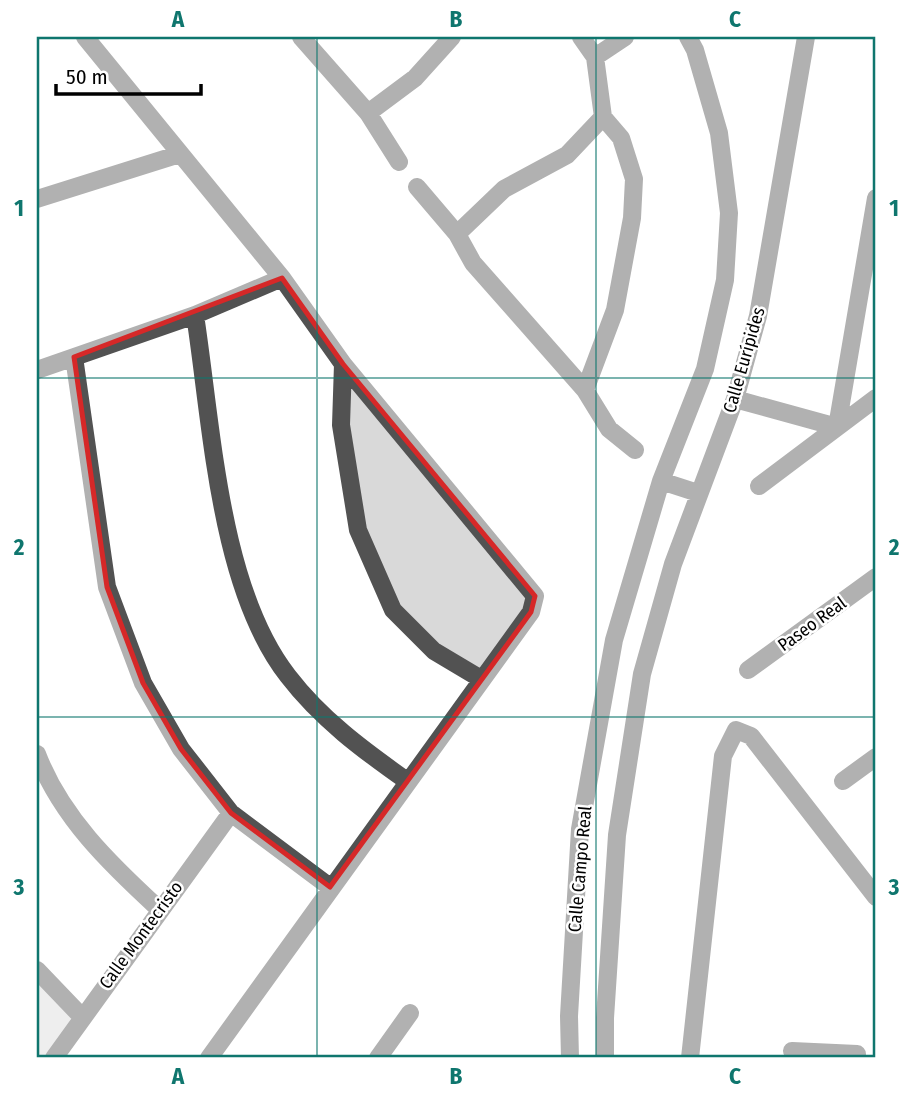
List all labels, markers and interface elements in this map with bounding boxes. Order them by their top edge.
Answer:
text: A [171,5,185,33]
text: B [450,5,463,33]
text: C [729,5,741,33]
scale bar [56,52,201,96]
text: 50 m [66,64,108,90]
text: 1 [14,194,24,222]
text: 1 [889,194,899,222]
street label: Calle Eurípides [718,304,770,415]
text: 2 [13,533,25,561]
text: 2 [888,533,900,561]
street label: Paseo Real [774,592,851,656]
street label: Calle Campo Real [564,805,597,933]
text: 3 [13,873,25,901]
text: 3 [888,873,900,901]
street label: Calle Montecristo [95,877,187,993]
text: A [171,1062,185,1090]
text: B [450,1062,463,1090]
text: C [729,1062,741,1090]

